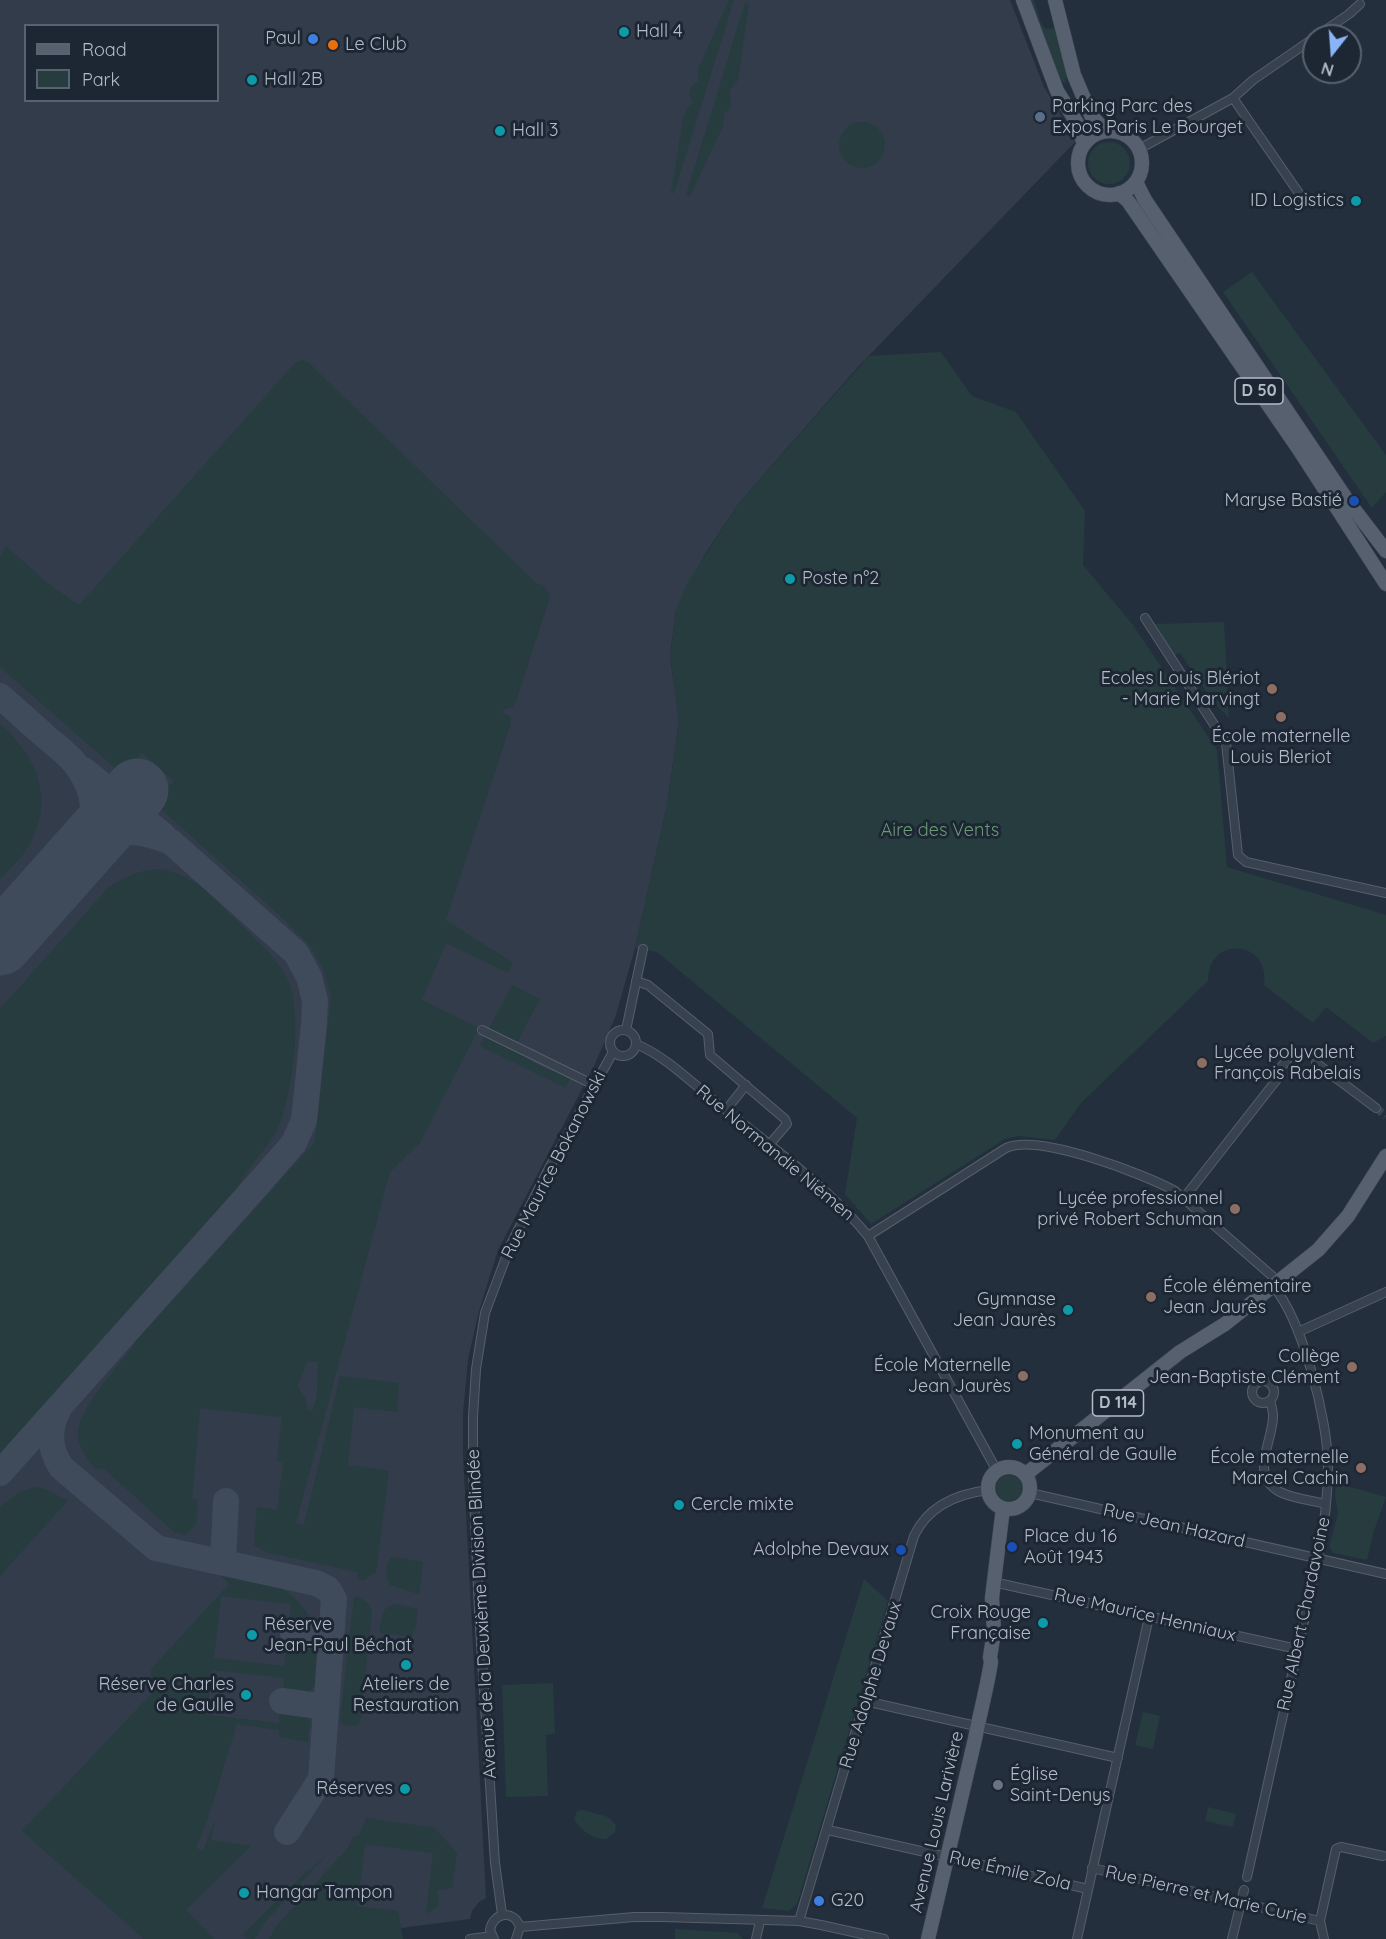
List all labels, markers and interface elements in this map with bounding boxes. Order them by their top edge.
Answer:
place label: Hall 4 [636,21,683,43]
legend [24,24,219,102]
north arrow [1302,24,1362,84]
marker: Hall 4 [617,25,631,39]
place label: Paul [265,28,301,50]
marker: Paul [306,32,320,46]
place label: Le Club [345,34,407,56]
text: Road [82,38,127,61]
marker: Le Club [326,38,340,52]
text: N [1319,58,1336,81]
text: Park [82,68,120,91]
place label: Hall 2B [264,69,323,91]
marker: Hall 2B [245,73,259,87]
place label: Parking Parc des Expos Paris Le Bourget [1052,96,1243,138]
marker: Parking Parc des Expos Paris Le Bourget [1033,110,1047,124]
place label: Hall 3 [512,120,558,142]
marker: Hall 3 [493,124,507,138]
place label: ID Logistics [1250,190,1344,212]
marker: ID Logistics [1349,194,1363,208]
road number: D 50 [1235,378,1283,404]
place label: Maryse Bastié [1225,490,1342,512]
marker: Maryse Bastié [1347,494,1361,508]
place label: Poste n°2 [802,568,879,590]
marker: Poste n°2 [783,572,797,586]
place label: Ecoles Louis Blériot - Marie Marvingt [1101,668,1260,710]
marker: Ecoles Louis Blériot - Marie Marvingt [1265,682,1279,696]
marker: École maternelle Louis Bleriot [1274,710,1288,724]
place label: École maternelle Louis Bleriot [1212,726,1350,768]
park label: Aire des Vents [881,820,999,842]
place label: Lycée polyvalent François Rabelais [1214,1042,1361,1084]
marker: Lycée polyvalent François Rabelais [1195,1056,1209,1070]
street label: Rue Maurice Bokanowski [497,1067,611,1263]
street label: Rue Normandie Niémen [692,1081,858,1225]
place label: Lycée professionnel privé Robert Schuman [1037,1188,1223,1230]
marker: Lycée professionnel privé Robert Schuman [1228,1202,1242,1216]
place label: École élémentaire Jean Jaurès [1163,1276,1311,1318]
place label: Gymnase Jean Jaurès [953,1289,1056,1332]
marker: École élémentaire Jean Jaurès [1144,1290,1158,1304]
marker: Gymnase Jean Jaurès [1061,1303,1075,1317]
place label: Collège Jean-Baptiste Clément [1149,1346,1340,1388]
place label: École Maternelle Jean Jaurès [874,1355,1011,1398]
marker: Collège Jean-Baptiste Clément [1345,1360,1359,1374]
marker: École Maternelle Jean Jaurès [1016,1369,1030,1383]
road number: D 114 [1092,1390,1144,1416]
place label: Monument au Général de Gaulle [1029,1423,1177,1466]
marker: Monument au Général de Gaulle [1010,1437,1024,1451]
place label: École maternelle Marcel Cachin [1210,1447,1349,1490]
street label: Avenue de la Deuxième Division Blindée [463,1449,501,1779]
marker: École maternelle Marcel Cachin [1354,1461,1368,1475]
place label: Cercle mixte [691,1494,794,1516]
marker: Cercle mixte [672,1498,686,1512]
street label: Rue Jean Hazard [1101,1499,1247,1553]
street label: Rue Albert Chardavoine [1273,1515,1335,1713]
place label: Place du 16 Août 1943 [1024,1526,1117,1568]
place label: Adolphe Devaux [753,1539,889,1561]
marker: Place du 16 Août 1943 [1005,1540,1019,1554]
marker: Adolphe Devaux [894,1543,908,1557]
street label: Rue Maurice Henniaux [1052,1584,1238,1646]
street label: Rue Adolphe Devaux [835,1599,907,1771]
place label: Croix Rouge Française [930,1602,1031,1644]
place label: Réserve Jean-Paul Béchat [264,1614,412,1656]
marker: Croix Rouge Française [1036,1616,1050,1630]
marker: Réserve Jean-Paul Béchat [245,1628,259,1642]
marker: Ateliers de Restauration [399,1658,413,1672]
place label: Réserve Charles de Gaulle [99,1674,234,1716]
place label: Ateliers de Restauration [353,1674,459,1716]
marker: Réserve Charles de Gaulle [239,1688,253,1702]
street label: Avenue Louis Larivière [906,1729,968,1915]
place label: Église Saint-Denys [1010,1764,1110,1806]
place label: Réserves [316,1778,393,1800]
marker: Église Saint-Denys [991,1778,1005,1792]
marker: Réserves [398,1782,412,1796]
street label: Rue Émile Zola [947,1847,1073,1895]
street label: Rue Pierre et Marie Curie [1103,1861,1309,1929]
place label: Hangar Tampon [256,1882,393,1904]
marker: Hangar Tampon [237,1886,251,1900]
place label: G20 [831,1890,864,1912]
marker: G20 [812,1894,826,1908]

